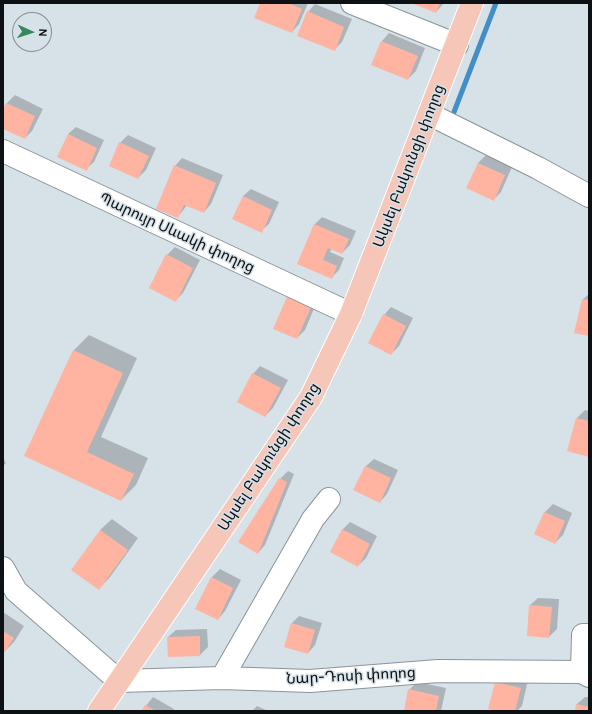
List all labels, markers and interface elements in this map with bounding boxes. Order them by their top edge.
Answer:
north arrow [12,12,52,52]
text: N [36,28,50,37]
street label: Ակսել Բակունցի փողոց [370,82,448,250]
street label: Պարույր Սևակի փողոց [96,189,258,277]
street label: Ակսել Բակունցի փողոց [214,379,324,535]
street label: Նար-Դոսի փողոց [286,664,416,688]

